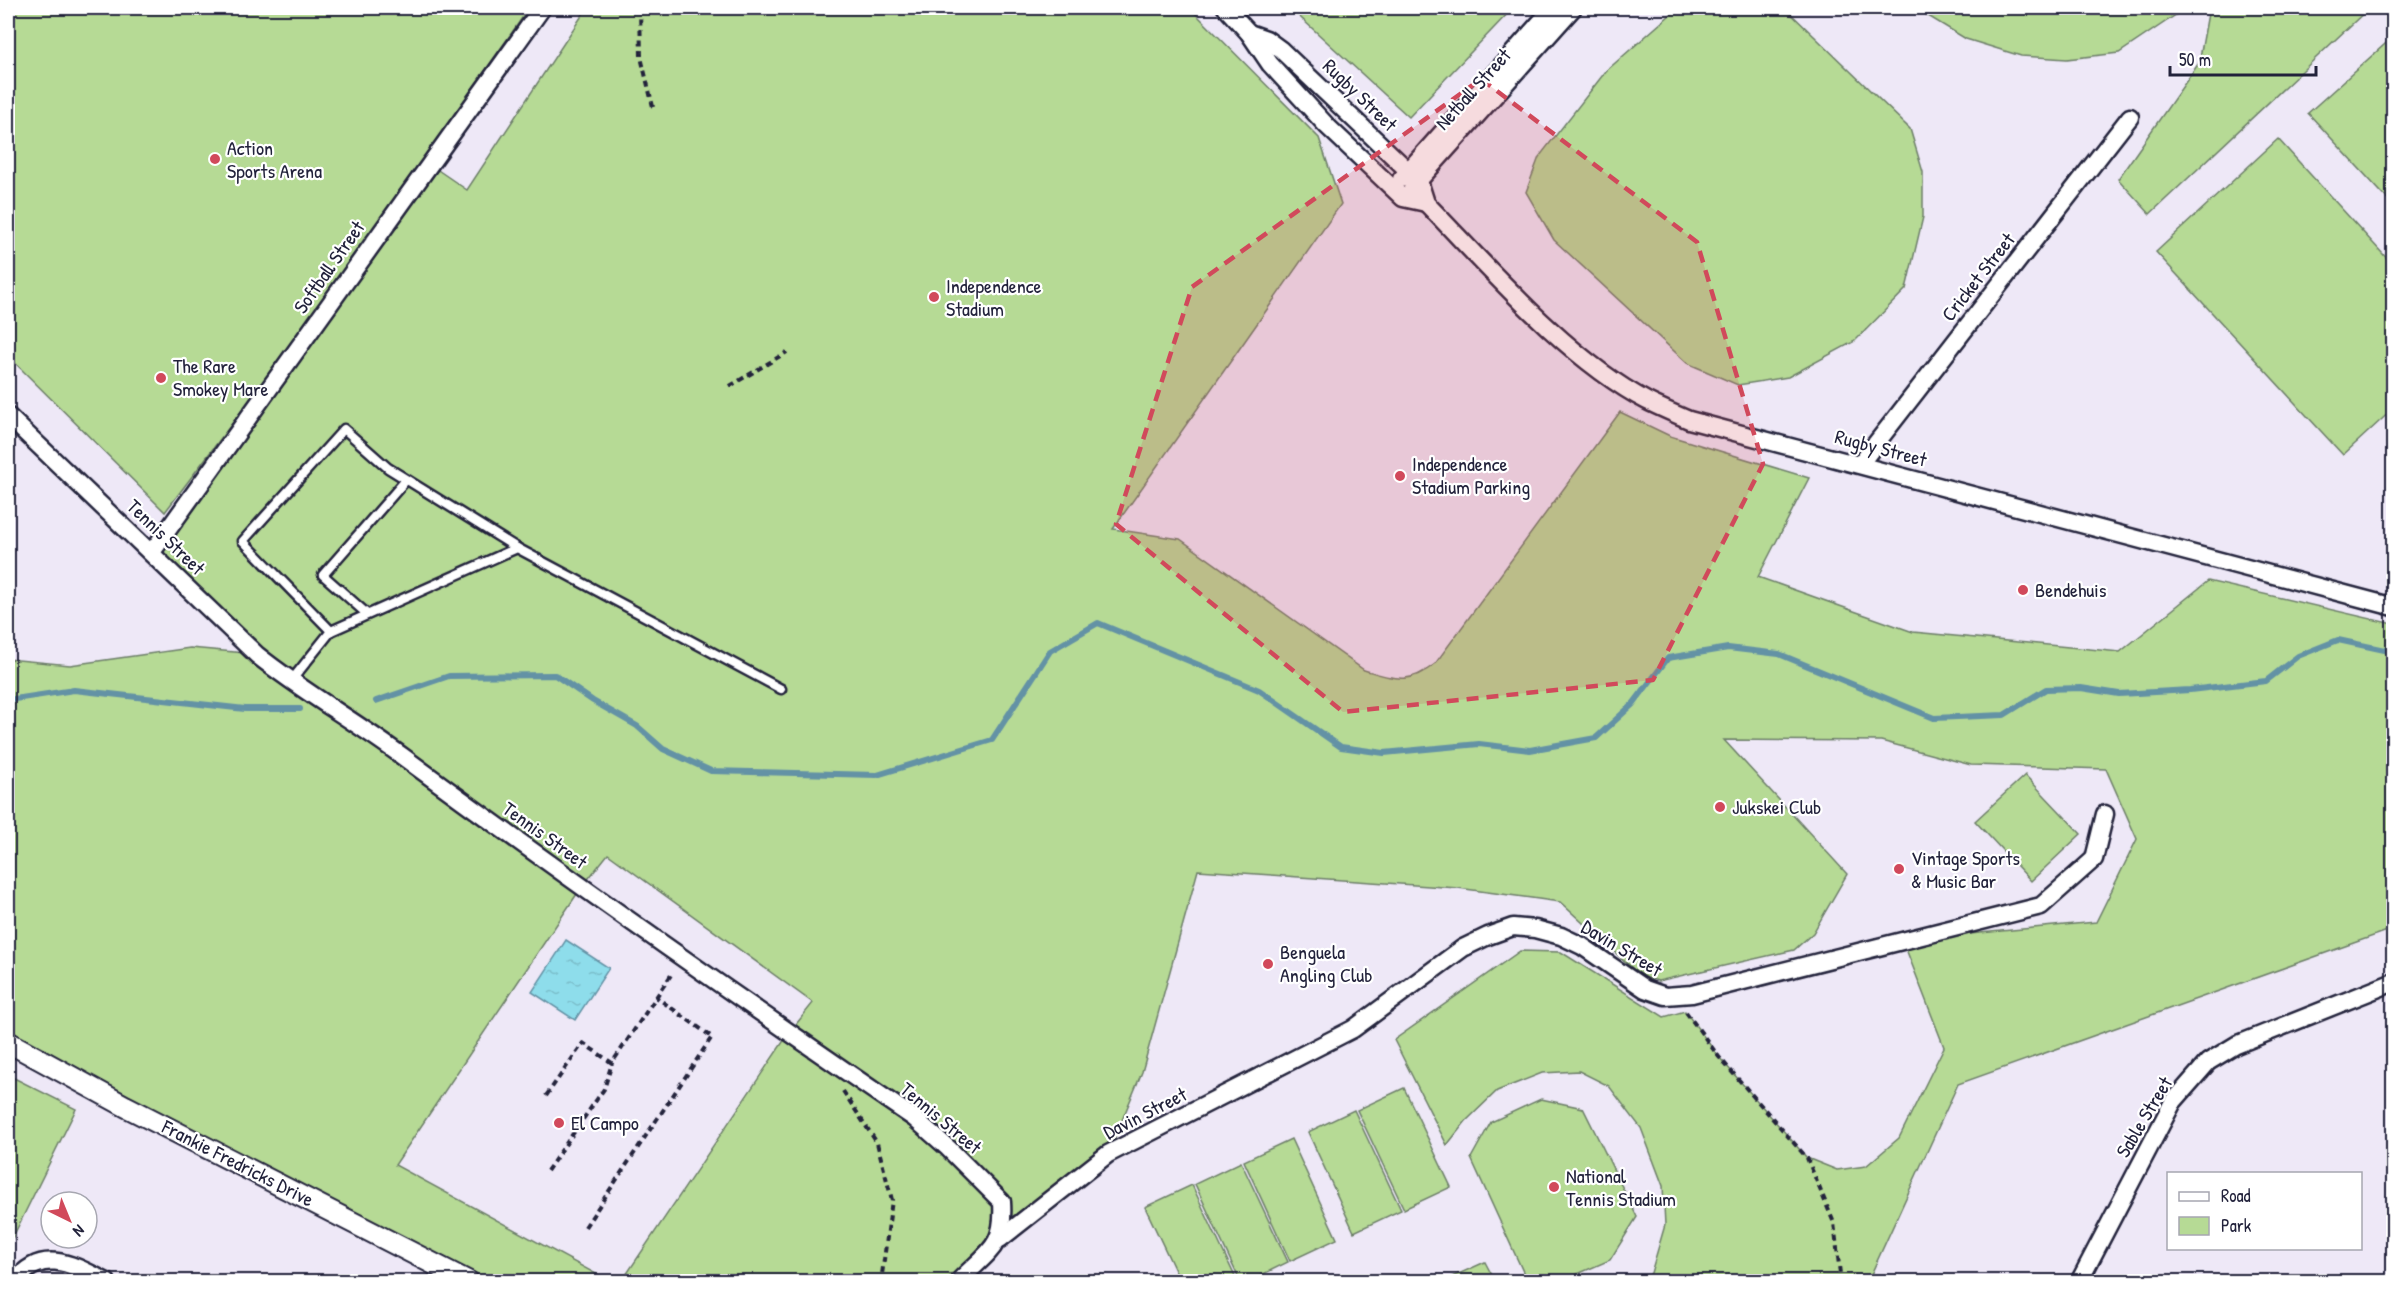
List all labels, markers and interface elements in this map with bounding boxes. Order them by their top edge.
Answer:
scale bar [2170,39,2316,77]
street label: Netball Street [1429,41,1517,135]
text: 50 m [2179,47,2211,72]
street label: Rugby Street [1317,52,1404,138]
place label: Action Sports Arena [227,134,322,184]
marker: Action Sports Arena [208,152,222,166]
street label: Softball Street [287,214,371,318]
street label: Cricket Street [1935,226,2021,326]
place label: Independence Stadium [946,272,1042,322]
marker: Independence Stadium [927,290,941,304]
place label: The Rare Smokey Mare [173,352,269,402]
marker: The Rare Smokey Mare [154,371,168,385]
street label: Rugby Street [1832,422,1931,473]
place label: Independence Stadium Parking [1412,450,1530,500]
marker: Independence Stadium Parking [1393,469,1407,483]
street label: Tennis Street [121,493,212,581]
place label: Bendehuis [2035,576,2107,603]
marker: Bendehuis [2016,583,2030,597]
place label: Jukskei Club [1732,793,1821,820]
street label: Tennis Street [497,795,594,875]
marker: Jukskei Club [1713,800,1727,814]
place label: Vintage Sports & Music Bar [1911,844,2020,894]
marker: Vintage Sports & Music Bar [1892,862,1906,876]
street label: Davin Street [1577,913,1669,983]
place label: Benguela Angling Club [1280,938,1373,988]
marker: Benguela Angling Club [1261,957,1275,971]
street label: Sable Street [2109,1070,2179,1162]
street label: Tennis Street [895,1076,989,1160]
street label: Davin Street [1099,1080,1192,1145]
place label: El Campo [571,1109,639,1136]
street label: Frankie Fredricks Drive [157,1112,319,1212]
marker: El Campo [552,1116,566,1130]
place label: National Tennis Stadium [1566,1162,1676,1212]
legend [2167,1172,2362,1250]
marker: National Tennis Stadium [1547,1180,1561,1194]
text: Road [2221,1183,2251,1208]
north arrow [39,1190,99,1250]
text: Park [2221,1213,2252,1238]
text: N [68,1220,90,1242]

